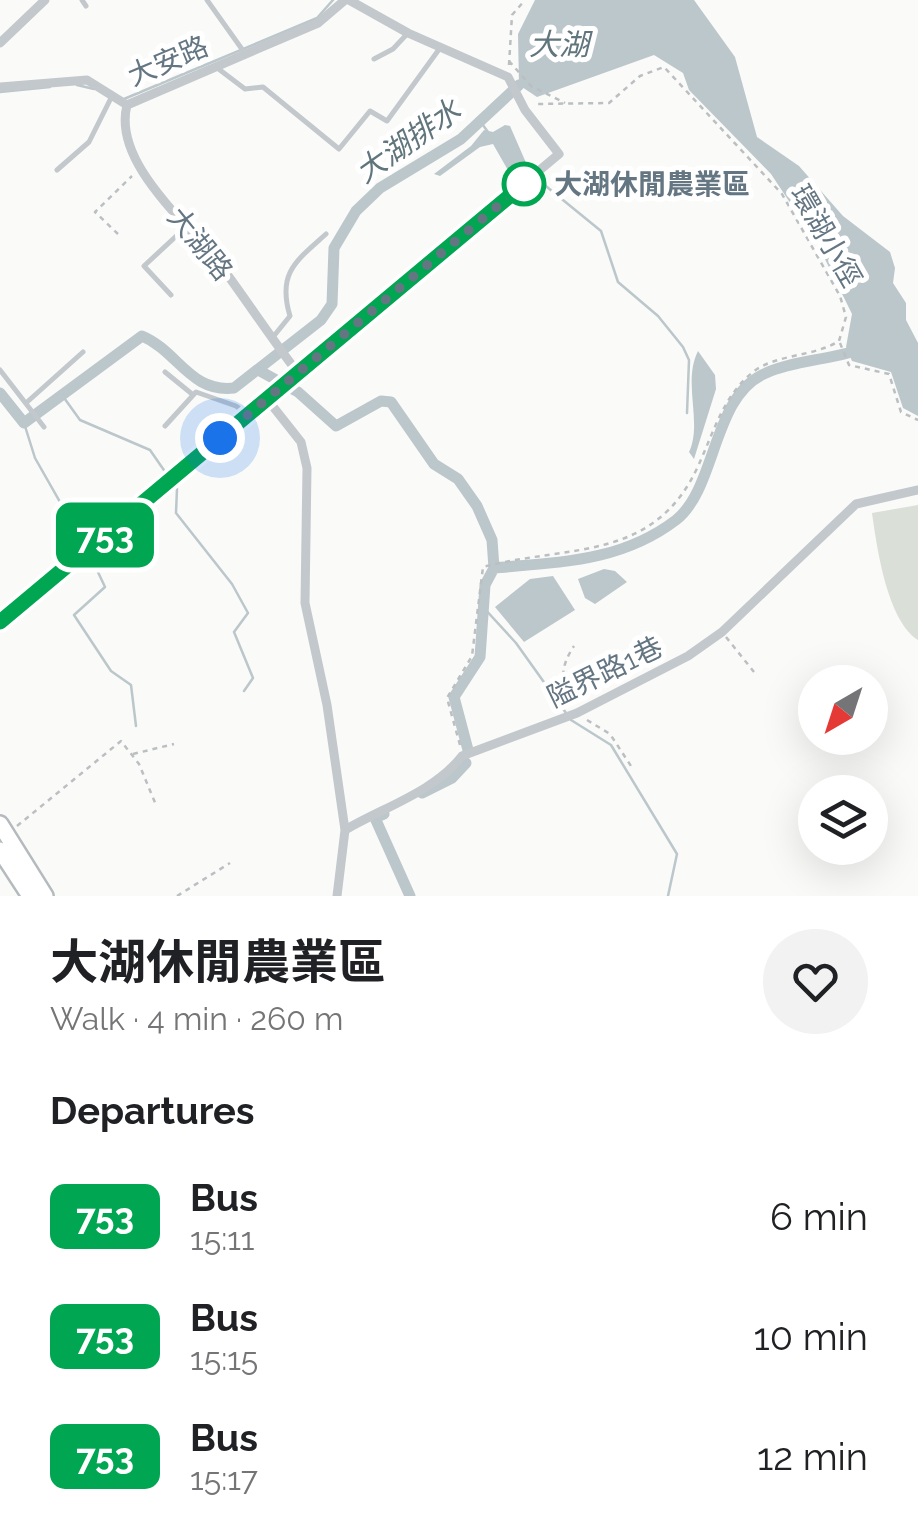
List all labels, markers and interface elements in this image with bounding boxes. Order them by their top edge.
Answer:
water label: 大湖 [529,27,593,62]
street label: 大安路 [123,29,213,93]
water label: 大湖排水 [349,91,469,190]
marker: 大湖休閒農業區 [503,163,545,205]
place label: 大湖休閒農業區 [554,168,750,201]
street label: 環湖小徑 [784,179,868,293]
street label: 大湖路 [161,201,239,287]
your location [195,413,245,463]
line badge: 753 [48,502,162,568]
text: 753 [76,515,134,556]
street label: 隘界路1巷 [542,630,668,714]
north arrow [798,665,888,755]
map controls [798,665,888,865]
button: layers [798,775,888,865]
button: heart [763,929,868,1034]
text: 大湖休閒農業區 [50,934,386,990]
text: Walk · 4 min · 260 m [50,1000,343,1037]
text: Departures [50,1088,255,1133]
text: Bus [190,1175,258,1220]
text: 6 min [770,1194,868,1239]
text: 753 [76,1196,134,1237]
text: 15:11 [190,1220,255,1257]
text: Bus [190,1295,258,1340]
text: 10 min [753,1314,868,1359]
text: 753 [76,1316,134,1357]
text: 15:15 [190,1340,258,1377]
text: Bus [190,1415,258,1460]
text: 12 min [757,1434,868,1479]
text: 753 [76,1436,134,1477]
text: 15:17 [190,1460,258,1497]

